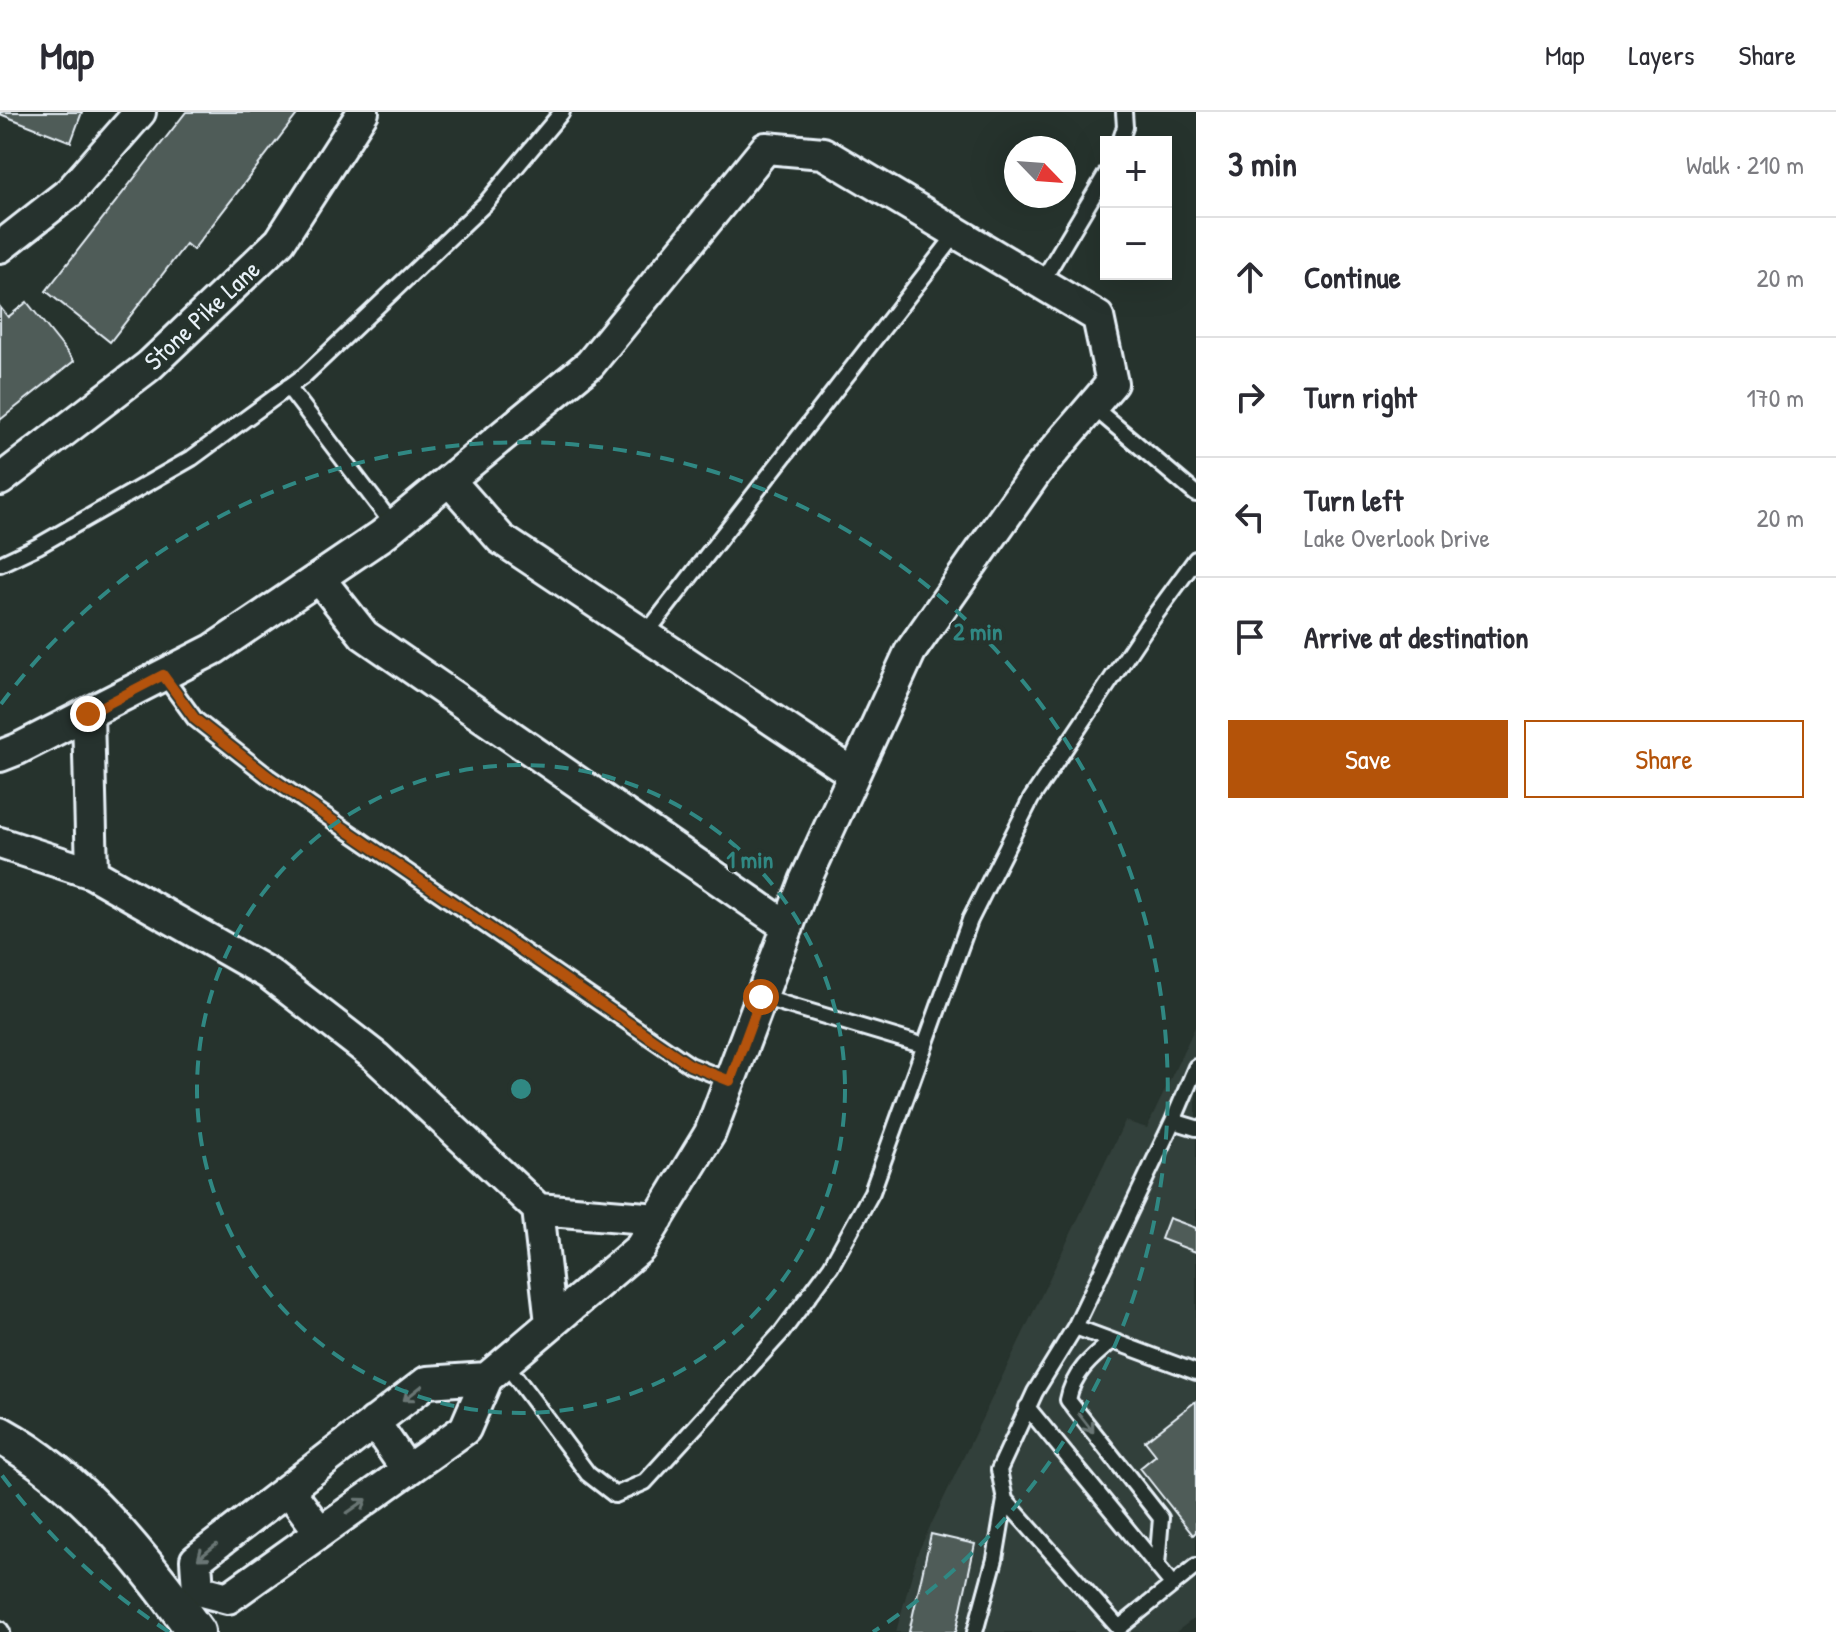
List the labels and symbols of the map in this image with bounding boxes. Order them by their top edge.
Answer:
north arrow [1004,136,1076,208]
street label: Stone Pike Lane [136,252,267,378]
text: 2 min [953,615,1003,647]
route end [70,696,106,732]
text: 1 min [727,843,774,875]
route start [743,979,779,1015]
centre of rings [507,1075,535,1103]
one-way arrow [403,1384,424,1401]
one-way arrow [1077,1412,1095,1433]
one-way arrow [346,1498,368,1514]
one-way arrow [197,1543,218,1560]

